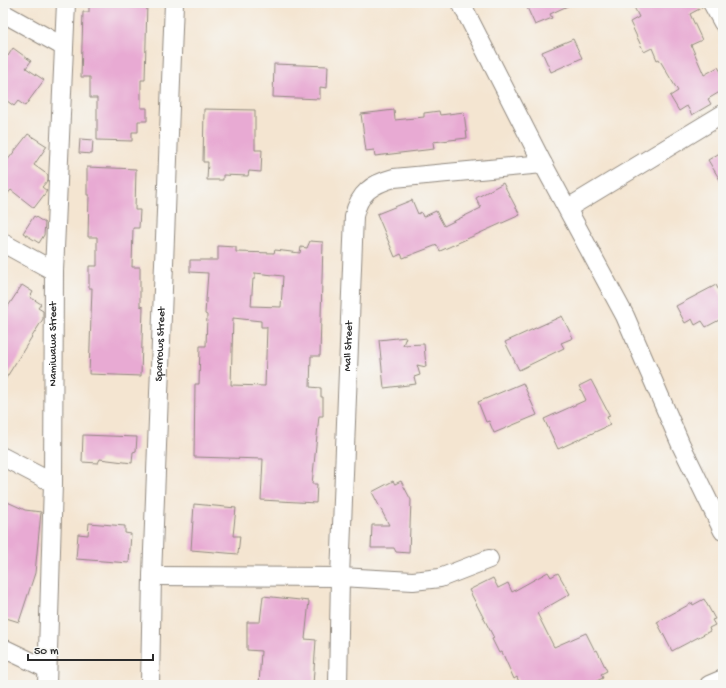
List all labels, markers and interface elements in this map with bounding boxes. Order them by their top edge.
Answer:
street label: Namiwawa Street [47,300,60,387]
street label: Sparrows Street [153,305,168,382]
street label: Mall Street [342,319,356,372]
scale bar [28,636,153,662]
text: 50 m [34,645,59,659]

